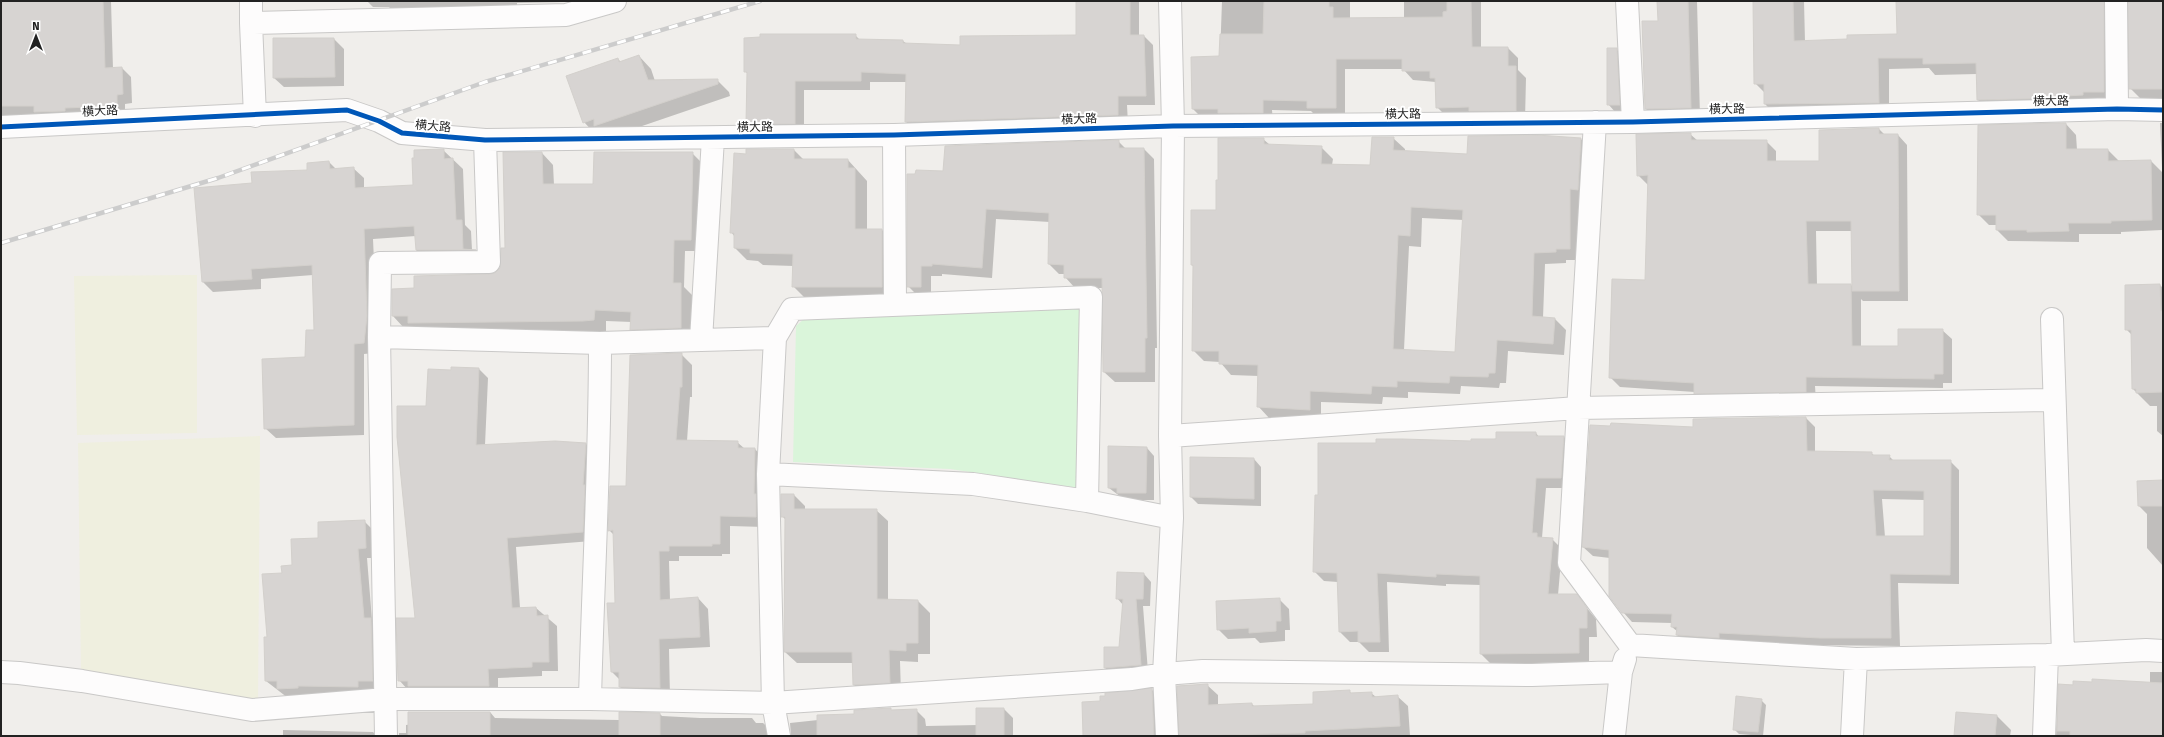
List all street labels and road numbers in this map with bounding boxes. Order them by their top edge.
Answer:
street label: 横大路 [2033,94,2069,108]
street label: 横大路 [1709,102,1745,116]
street label: 横大路 [82,103,118,119]
street label: 横大路 [1385,107,1421,121]
street label: 横大路 [1061,111,1097,127]
street label: 横大路 [414,117,452,135]
street label: 横大路 [737,120,773,134]

